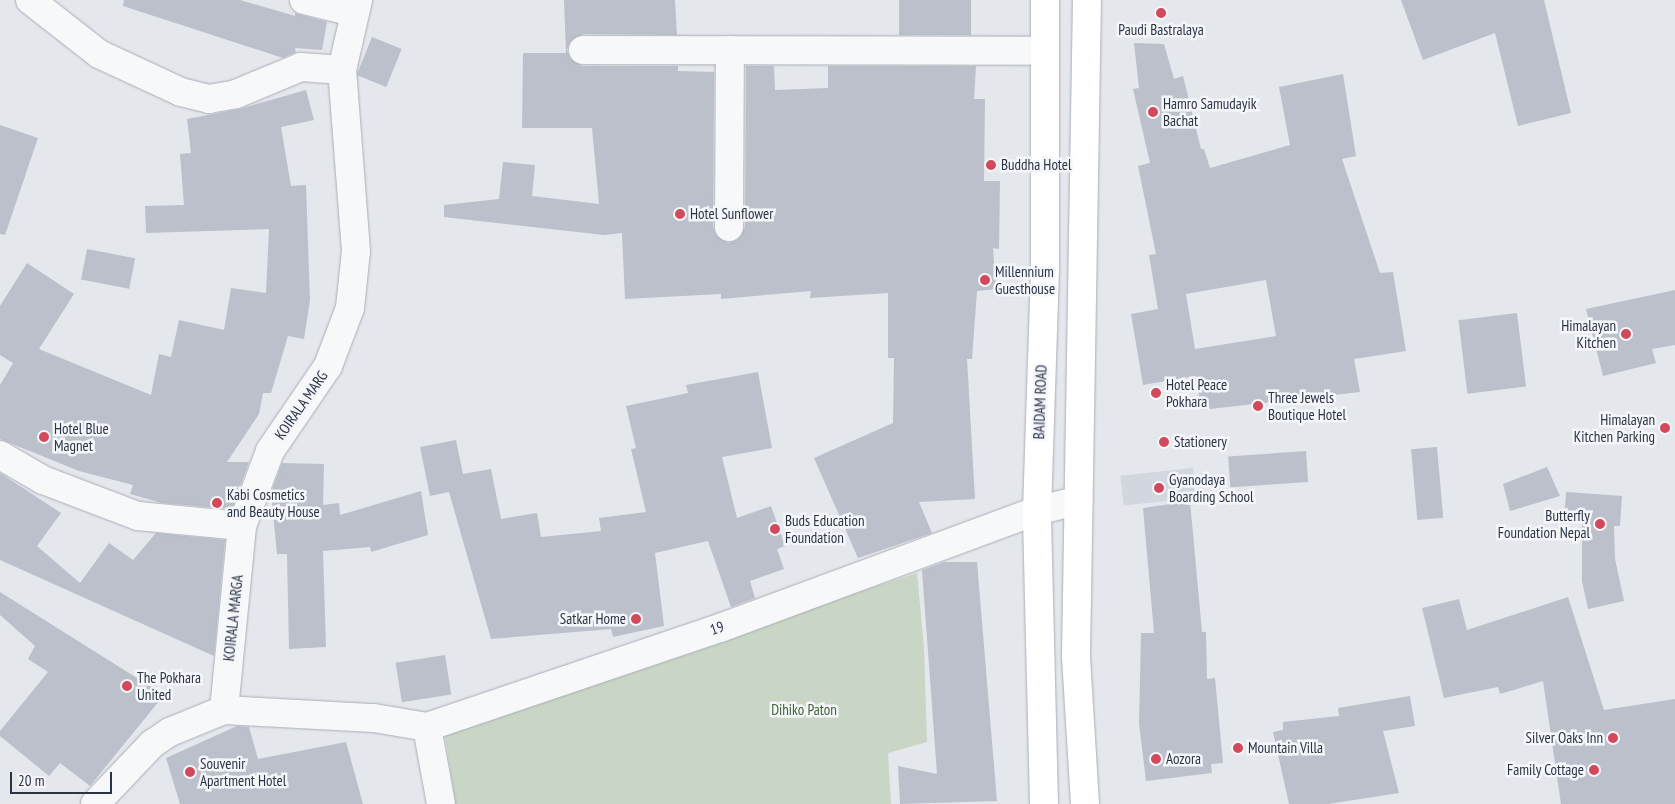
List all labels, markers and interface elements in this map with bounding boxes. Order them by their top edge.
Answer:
marker: Paudi Bastralaya [1155,7,1167,19]
place label: Paudi Bastralaya [1118,21,1204,39]
place label: Hamro Samudayik Bachat [1163,94,1256,129]
marker: Hamro Samudayik Bachat [1147,106,1159,118]
place label: Buddha Hotel [1001,156,1072,174]
marker: Buddha Hotel [985,159,997,171]
place label: Hotel Sunflower [690,205,773,223]
marker: Hotel Sunflower [674,208,686,220]
place label: Millennium Guesthouse [995,262,1055,297]
marker: Millennium Guesthouse [979,274,991,286]
place label: Himalayan Kitchen [1561,316,1616,351]
marker: Himalayan Kitchen [1620,328,1632,340]
street label: BAIDAM ROAD [1030,364,1050,440]
street label: KOIRALA MARG [271,367,331,443]
place label: Hotel Peace Pokhara [1166,375,1227,410]
marker: Hotel Peace Pokhara [1150,387,1162,399]
place label: Three Jewels Boutique Hotel [1268,388,1346,423]
marker: Three Jewels Boutique Hotel [1252,400,1264,412]
place label: Himalayan Kitchen Parking [1574,410,1655,445]
place label: Hotel Blue Magnet [54,419,109,454]
marker: Himalayan Kitchen Parking [1659,422,1671,434]
marker: Hotel Blue Magnet [38,431,50,443]
place label: Stationery [1174,433,1227,451]
marker: Stationery [1158,436,1170,448]
place label: Gyanodaya Boarding School [1169,470,1253,505]
marker: Gyanodaya Boarding School [1153,482,1165,494]
place label: Kabi Cosmetics and Beauty House [227,485,320,520]
marker: Kabi Cosmetics and Beauty House [211,497,223,509]
place label: Butterfly Foundation Nepal [1498,506,1590,541]
place label: Buds Education Foundation [785,511,865,546]
marker: Butterfly Foundation Nepal [1594,518,1606,530]
marker: Buds Education Foundation [769,523,781,535]
street label: KOIRALA MARGA [219,574,247,662]
place label: Satkar Home [560,610,626,628]
marker: Satkar Home [630,613,642,625]
street label: 19 [708,617,726,639]
place label: The Pokhara United [137,668,201,703]
marker: The Pokhara United [121,680,133,692]
park label: Dihiko Paton [771,701,837,719]
place label: Silver Oaks Inn [1526,729,1603,747]
marker: Silver Oaks Inn [1607,732,1619,744]
place label: Mountain Villa [1248,739,1323,757]
marker: Mountain Villa [1232,742,1244,754]
place label: Aozora [1166,750,1201,768]
marker: Aozora [1150,753,1162,765]
place label: Souvenir Apartment Hotel [200,754,286,789]
place label: Family Cottage [1507,761,1584,779]
scale bar [12,762,115,794]
marker: Family Cottage [1588,764,1600,776]
marker: Souvenir Apartment Hotel [184,766,196,778]
text: 20 m [18,771,44,790]

